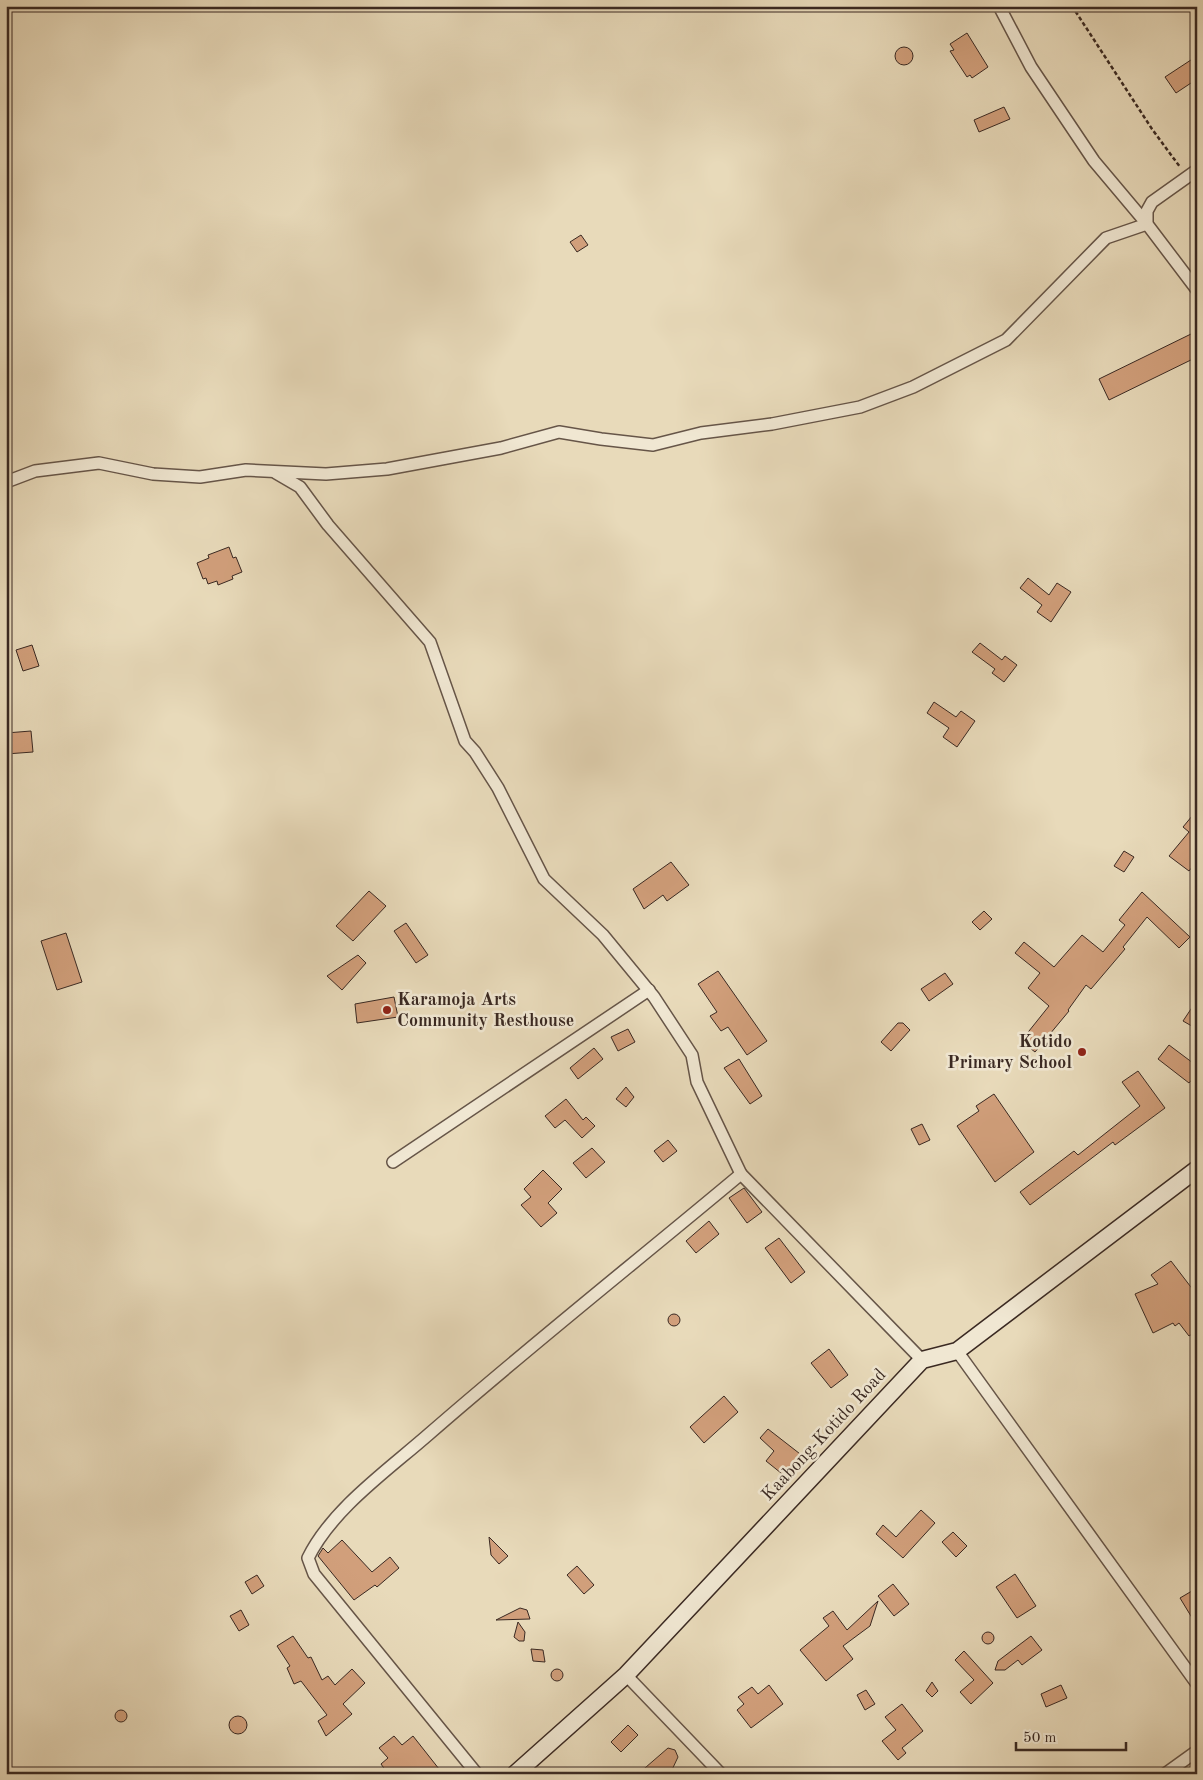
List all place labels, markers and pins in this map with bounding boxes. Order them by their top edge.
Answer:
place label: Karamoja Arts Community Resthouse [397,991,574,1030]
marker: Karamoja Arts Community Resthouse [381,1004,393,1016]
place label: Kotido Primary School [947,1033,1072,1072]
marker: Kotido Primary School [1076,1046,1088,1058]

